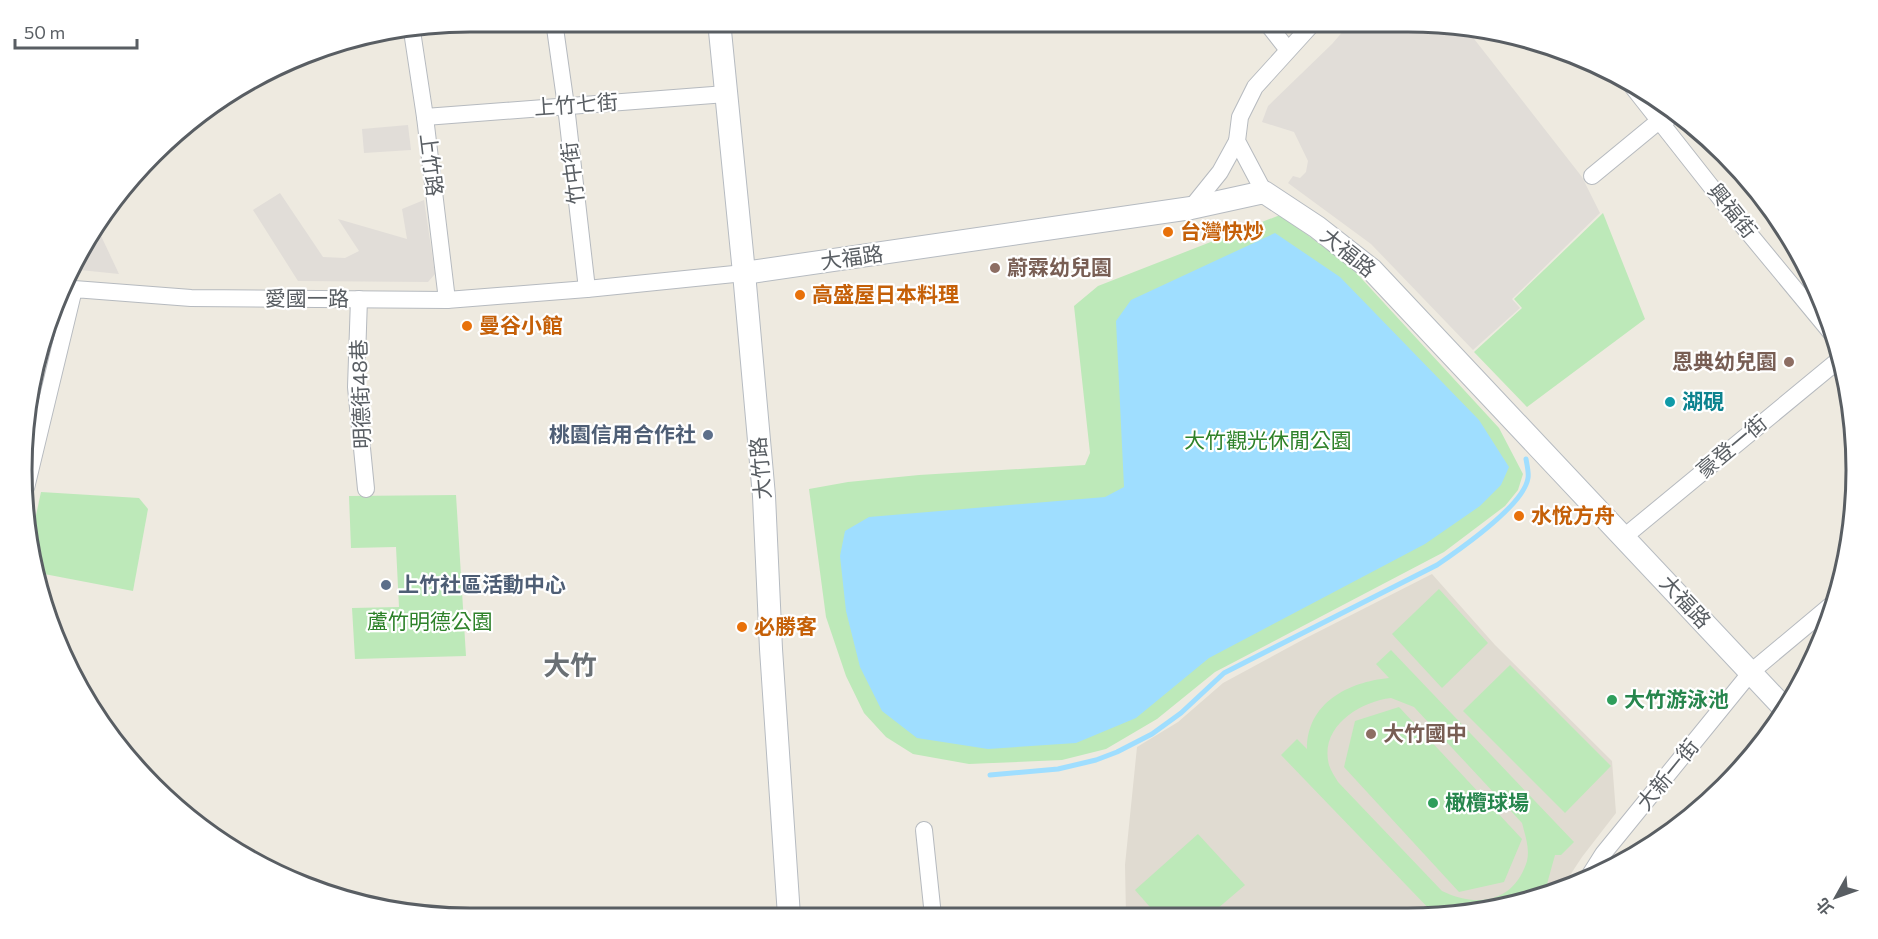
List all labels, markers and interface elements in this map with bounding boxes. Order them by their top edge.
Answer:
scale bar [15,12,136,50]
text: 50 m [24,21,65,43]
street label: 上竹七街 [533,88,619,119]
street label: 上竹路 [416,132,449,198]
street label: 竹中街 [555,140,588,206]
street label: 興福街 [1704,178,1763,242]
place label: 台灣快炒 [1180,218,1264,243]
street label: 大福路 [1317,222,1381,281]
marker: 台灣快炒 [1161,225,1175,239]
street label: 大福路 [819,240,885,273]
place label: 蔚霖幼兒園 [1007,254,1112,279]
marker: 蔚霖幼兒園 [988,261,1002,275]
place label: 高盛屋日本料理 [812,281,959,306]
street label: 愛國一路 [265,285,349,310]
marker: 高盛屋日本料理 [793,288,807,302]
place label: 曼谷小館 [479,312,563,337]
marker: 曼谷小館 [460,319,474,333]
street label: 明德街48巷 [345,339,374,449]
place label: 恩典幼兒園 [1672,348,1777,373]
marker: 恩典幼兒園 [1782,355,1796,369]
place label: 湖硯 [1682,388,1724,413]
marker: 湖硯 [1663,395,1677,409]
street label: 豪登一街 [1691,409,1771,482]
place label: 桃園信用合作社 [549,421,696,446]
park label: 大竹觀光休閒公園 [1184,427,1352,452]
marker: 桃園信用合作社 [701,428,715,442]
street label: 大竹路 [744,436,775,501]
place label: 水悅方舟 [1531,502,1615,527]
marker: 水悅方舟 [1512,509,1526,523]
street label: 大福路 [1655,569,1717,633]
place label: 上竹社區活動中心 [398,571,566,596]
marker: 上竹社區活動中心 [379,578,393,592]
park label: 蘆竹明德公園 [367,608,493,633]
place label: 必勝客 [754,613,817,638]
marker: 必勝客 [735,620,749,634]
district label: 大竹 [543,648,597,681]
place label: 大竹游泳池 [1624,686,1729,711]
marker: 大竹游泳池 [1605,693,1619,707]
place label: 大竹國中 [1383,720,1467,745]
marker: 大竹國中 [1364,727,1378,741]
street label: 大新一街 [1631,734,1703,815]
place label: 橄欖球場 [1445,789,1529,814]
marker: 橄欖球場 [1426,796,1440,810]
north arrow [1806,867,1866,927]
text: 北 [1812,895,1837,919]

